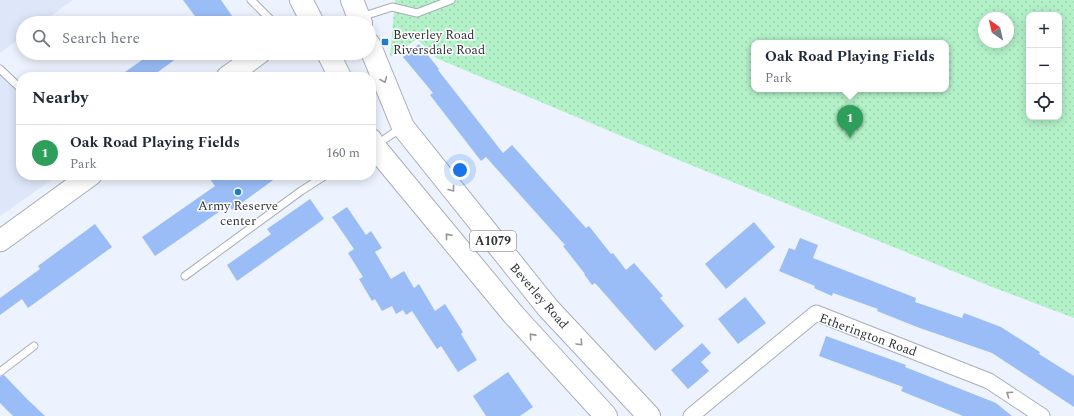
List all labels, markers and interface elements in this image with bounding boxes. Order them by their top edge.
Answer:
north arrow [978,12,1014,48]
map controls [1026,12,1062,120]
button: + [1026,12,1062,48]
search box [16,16,376,60]
place label: Beverley Road Riversdale Road [393,25,485,60]
icon: search [30,27,52,49]
text: Search here [62,27,140,50]
marker: Beverley Road Riversdale Road [380,37,390,47]
popup [751,40,949,92]
text: Oak Road Playing Fields [765,45,935,68]
button: − [1026,48,1062,84]
text: Park [765,68,792,88]
one-way arrow [379,77,387,84]
button: locate [1026,84,1062,120]
text: Nearby [32,85,88,111]
pin: 1 [837,105,863,138]
text: Oak Road Playing Fields [70,131,240,154]
text: 1 [41,143,49,163]
text: 160 m [326,143,360,163]
text: Park [70,154,97,174]
your location [450,160,470,180]
one-way arrow [447,185,454,192]
marker: Army Reserve center [233,187,243,197]
place label: Army Reserve center [198,196,278,231]
road number: A1079 [470,231,516,251]
one-way arrow [446,234,453,241]
street label: Beverley Road [505,259,573,333]
street label: Etherington Road [816,308,920,362]
one-way arrow [530,333,537,340]
one-way arrow [576,338,583,346]
one-way arrow [1006,392,1013,399]

